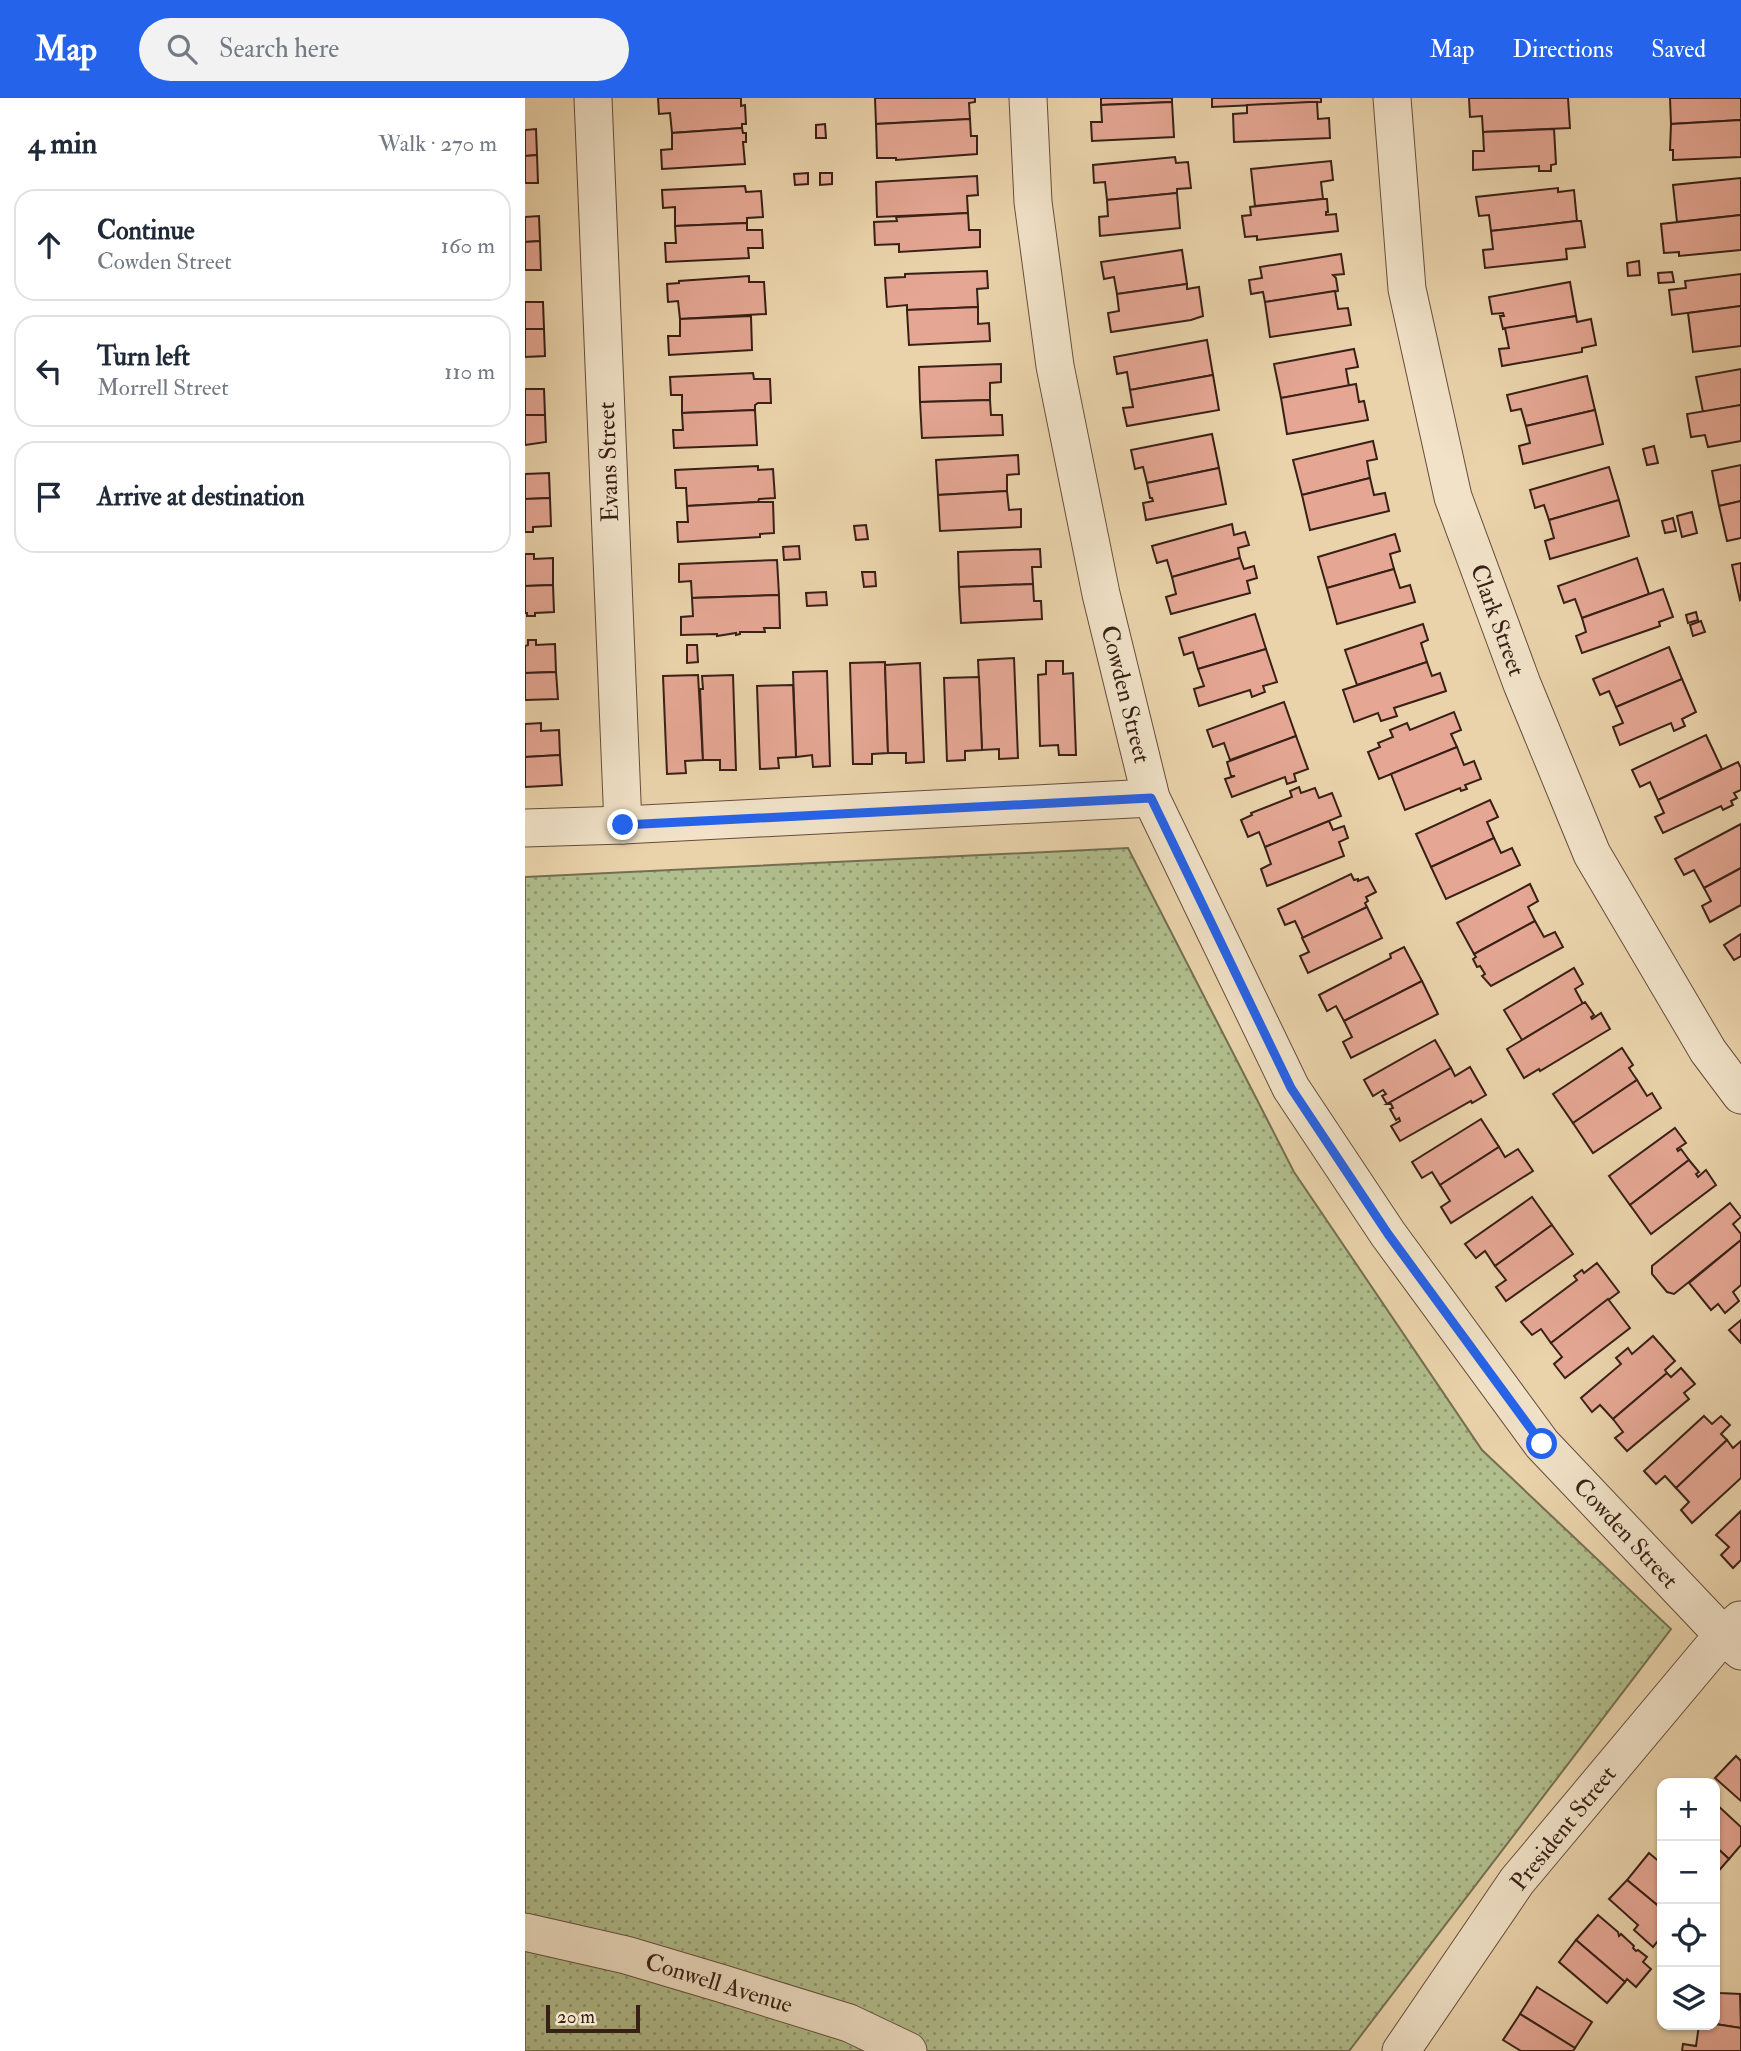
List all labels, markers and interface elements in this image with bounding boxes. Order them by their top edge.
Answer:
search box [139,18,629,81]
text: Map [35,29,97,70]
icon: search [163,30,201,68]
text: Search here [219,33,339,65]
text: Map [1429,34,1474,65]
text: Directions [1512,34,1613,65]
text: Saved [1651,34,1706,65]
text: 4 min [28,125,97,162]
text: Walk · 270 m [378,129,497,158]
text: Continue [97,215,195,247]
icon: ahead [30,226,68,264]
text: 160 m [441,231,495,260]
text: Cowden Street [97,247,232,276]
text: Turn left [97,341,190,373]
icon: left [30,352,68,390]
text: 110 m [444,357,495,386]
text: Morrell Street [97,373,229,402]
street label: Evans Street [591,401,626,523]
icon: arrive [30,478,68,516]
text: Arrive at destination [97,481,305,513]
street label: Clark Street [1463,560,1532,681]
street label: Cowden Street [1093,622,1158,766]
route end [607,809,638,840]
route start [1526,1428,1557,1459]
street label: Cowden Street [1566,1471,1685,1596]
street label: President Street [1504,1759,1623,1897]
map controls [1657,1778,1720,2030]
button: + [1657,1778,1720,1841]
button: − [1657,1841,1720,1904]
button: locate [1657,1904,1720,1967]
street label: Conwell Avenue [641,1946,796,2021]
button: layers [1657,1967,1720,2030]
scale bar [546,2002,641,2034]
text: 20 m [557,2005,595,2029]

